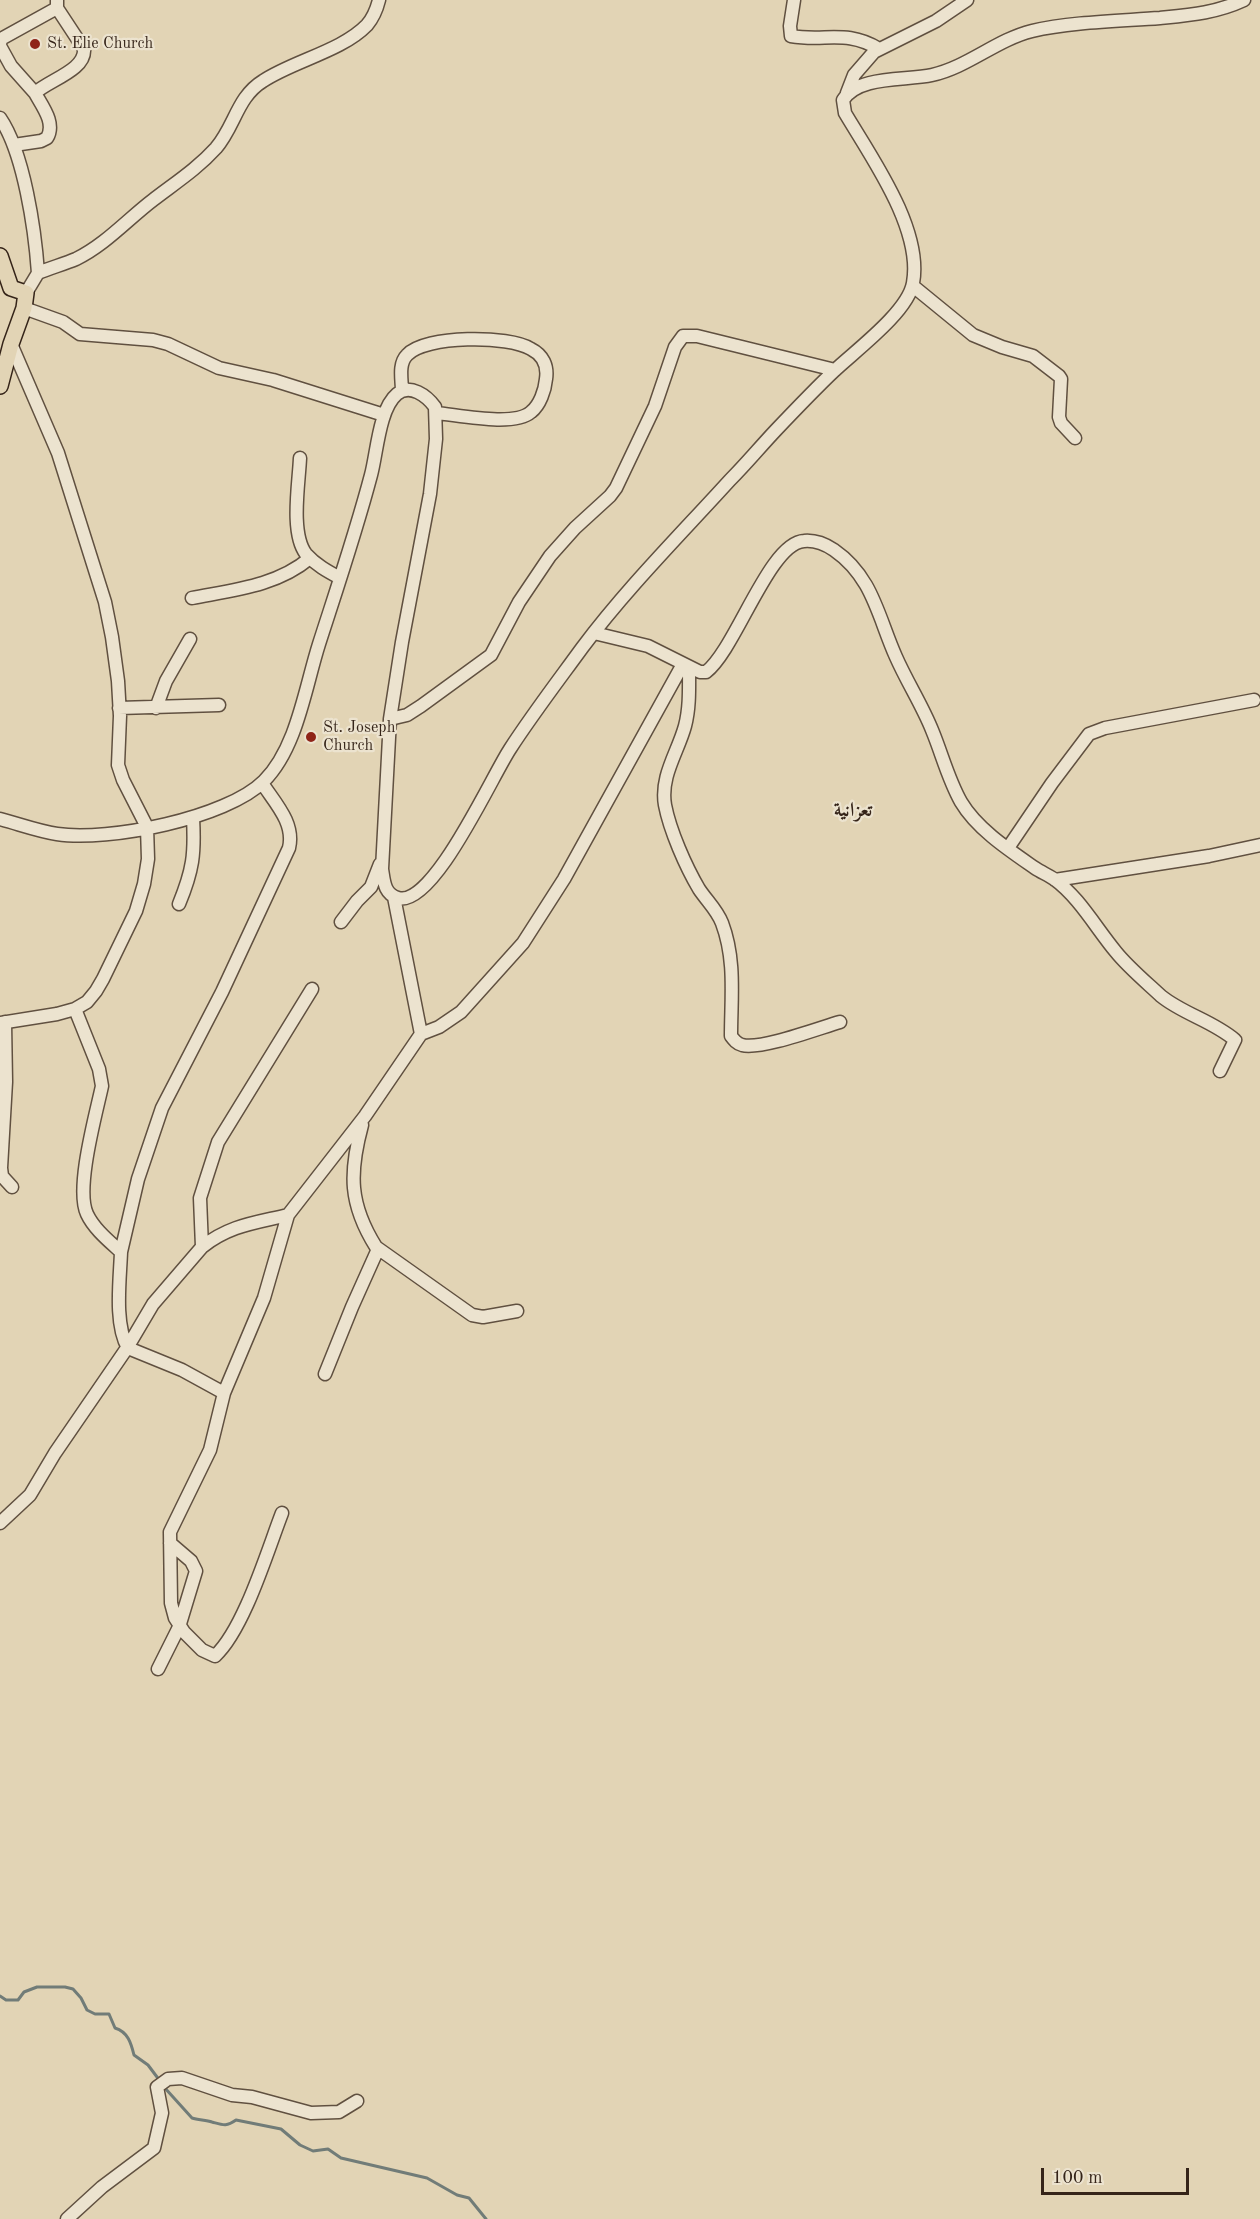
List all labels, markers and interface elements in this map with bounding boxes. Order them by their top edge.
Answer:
place label: St. Elie Church [47,34,153,54]
marker: St. Elie Church [28,37,42,51]
place label: St. Joseph Church [323,718,395,756]
marker: St. Joseph Church [304,730,318,744]
district label: تعزانية [834,799,872,823]
scale bar [1044,2156,1192,2194]
text: 100 m [1052,2169,1103,2187]

